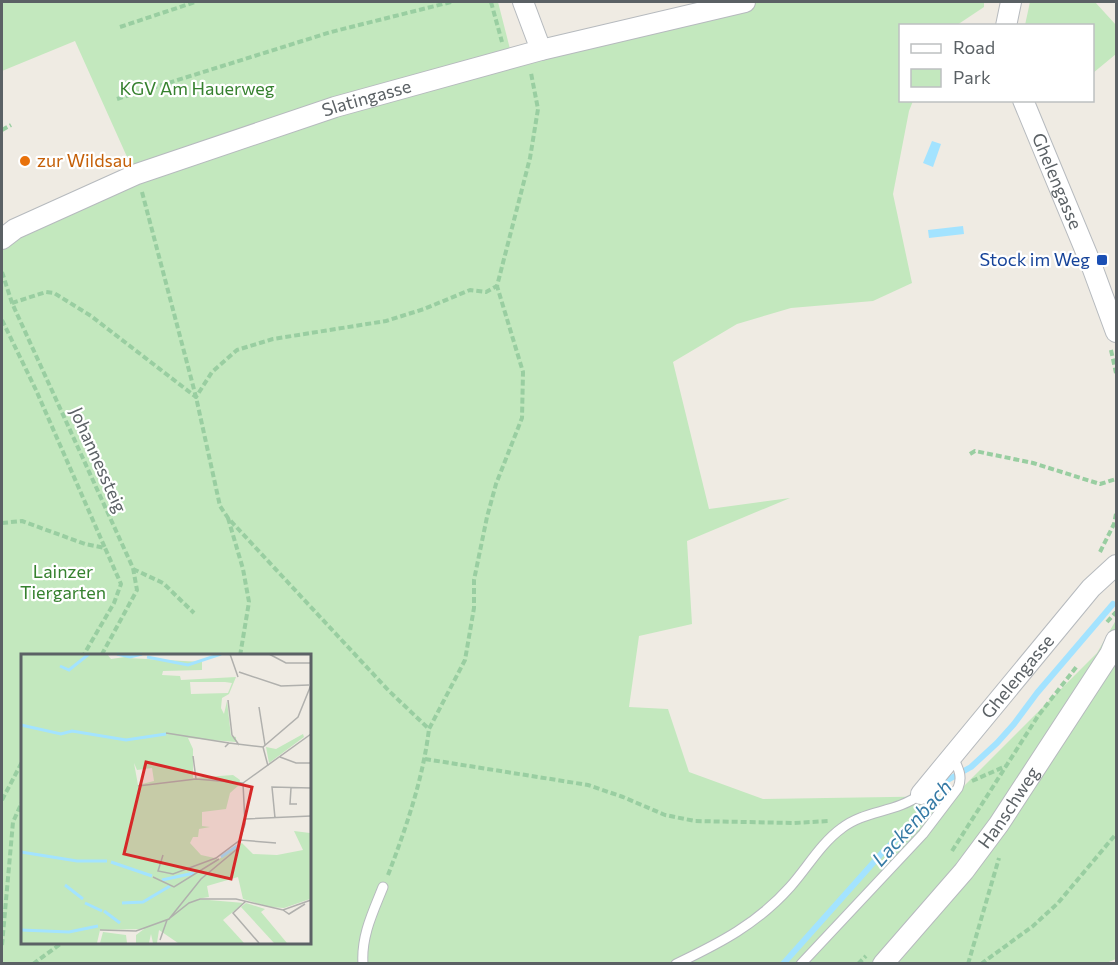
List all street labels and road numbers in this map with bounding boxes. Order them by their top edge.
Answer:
street label: Slatingasse [319,74,413,121]
street label: Ghelengasse [1028,129,1087,232]
street label: Johannessteig [66,403,132,516]
street label: Ghelengasse [976,630,1058,723]
street label: Hanschweg [973,762,1044,852]

